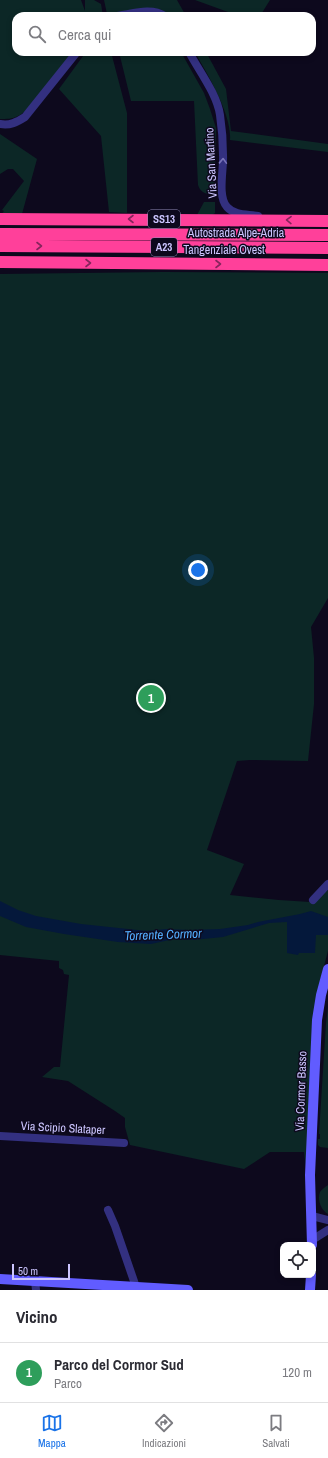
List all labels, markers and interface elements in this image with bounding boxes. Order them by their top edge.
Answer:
search box [12,12,316,56]
icon: search [26,23,48,45]
text: Cerca qui [58,24,111,45]
street label: Via San Martino [201,127,221,199]
one-way arrow [219,158,227,164]
road number: SS13 [148,210,180,228]
one-way arrow [128,215,134,223]
one-way arrow [286,216,292,224]
street label: Autostrada Alpe-Adria [187,225,285,241]
road number: A23 [151,238,177,256]
one-way arrow [36,242,42,251]
street label: Tangenziale Ovest [183,242,265,258]
one-way arrow [85,259,91,267]
one-way arrow [215,260,221,268]
your location [188,560,208,580]
pin: 1 [138,683,164,713]
water label: Torrente Cormor [124,925,202,944]
street label: Via Cormor Basso [292,1051,310,1131]
street label: Via Scipio Slataper [20,1118,106,1138]
map controls [280,1242,316,1278]
button: locate [280,1242,316,1278]
scale bar [12,1262,70,1281]
text: 50 m [18,1264,38,1278]
text: Vicino [16,1305,58,1328]
text: Parco del Cormor Sud [54,1354,184,1375]
text: 1 [26,1364,32,1381]
text: 120 m [282,1364,312,1381]
text: Parco [54,1375,82,1392]
tab: Mappa [38,1412,66,1450]
tab: Indicazioni [142,1412,186,1450]
tab: Salvati [262,1412,290,1450]

